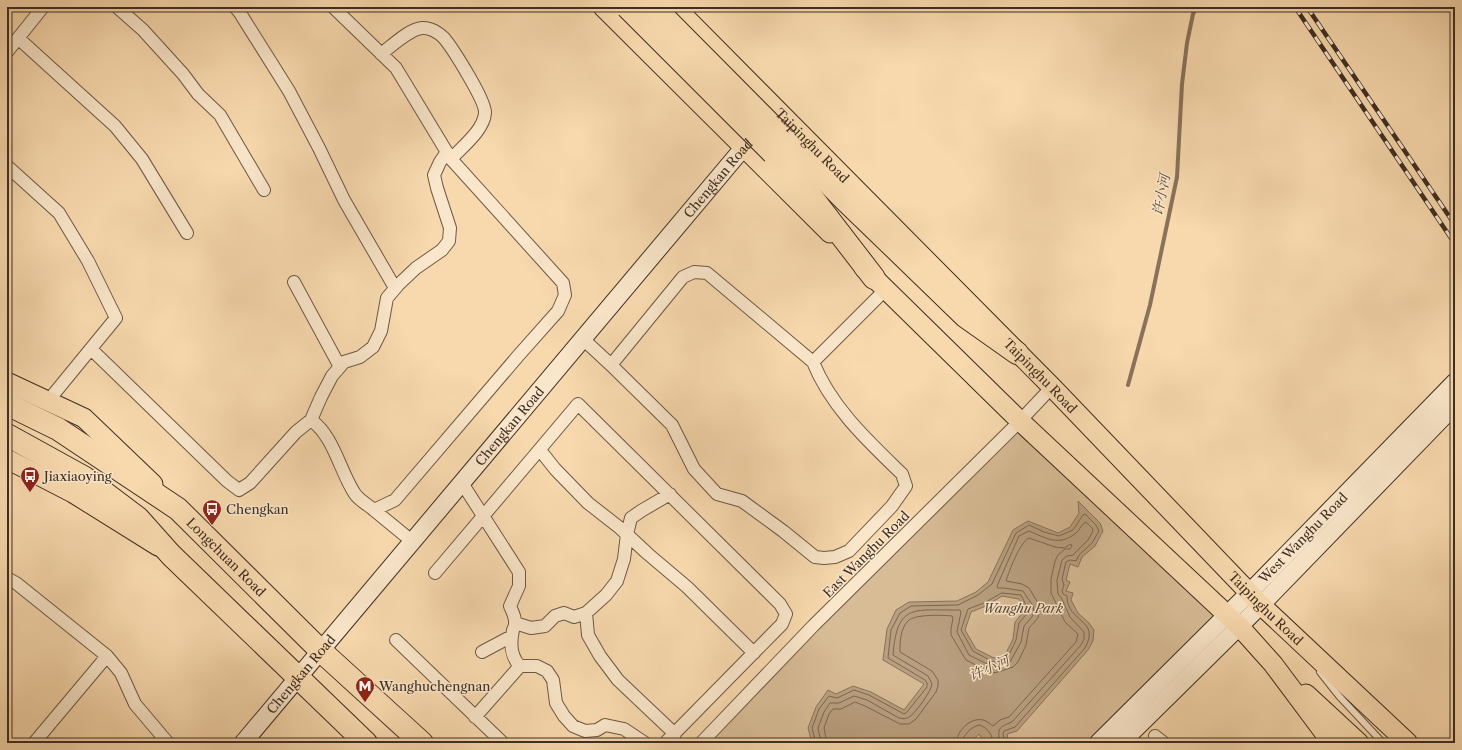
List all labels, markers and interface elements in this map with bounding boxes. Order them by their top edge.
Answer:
street label: Taipinghu Road [772,105,853,186]
street label: Chengkan Road [680,135,756,221]
water label: 许小河 [1148,170,1174,217]
street label: Taipinghu Road [1000,335,1081,416]
street label: Chengkan Road [472,383,547,469]
bus stop icon: Jiaxiaoying [19,465,41,493]
place label: Jiaxiaoying [42,468,112,484]
street label: West Wanghu Road [1254,489,1351,587]
bus stop icon: Chengkan [201,498,223,526]
place label: Chengkan [226,501,289,517]
street label: East Wanghu Road [819,507,913,601]
street label: Longchuan Road [183,514,269,600]
street label: Taipinghu Road [1225,568,1306,648]
park label: Wanghu Park [983,600,1063,616]
street label: Chengkan Road [263,631,339,717]
water label: 许小河 [966,650,1015,684]
metro station icon: Wanghuchengnan [354,675,376,703]
place label: Wanghuchengnan [378,678,490,694]

